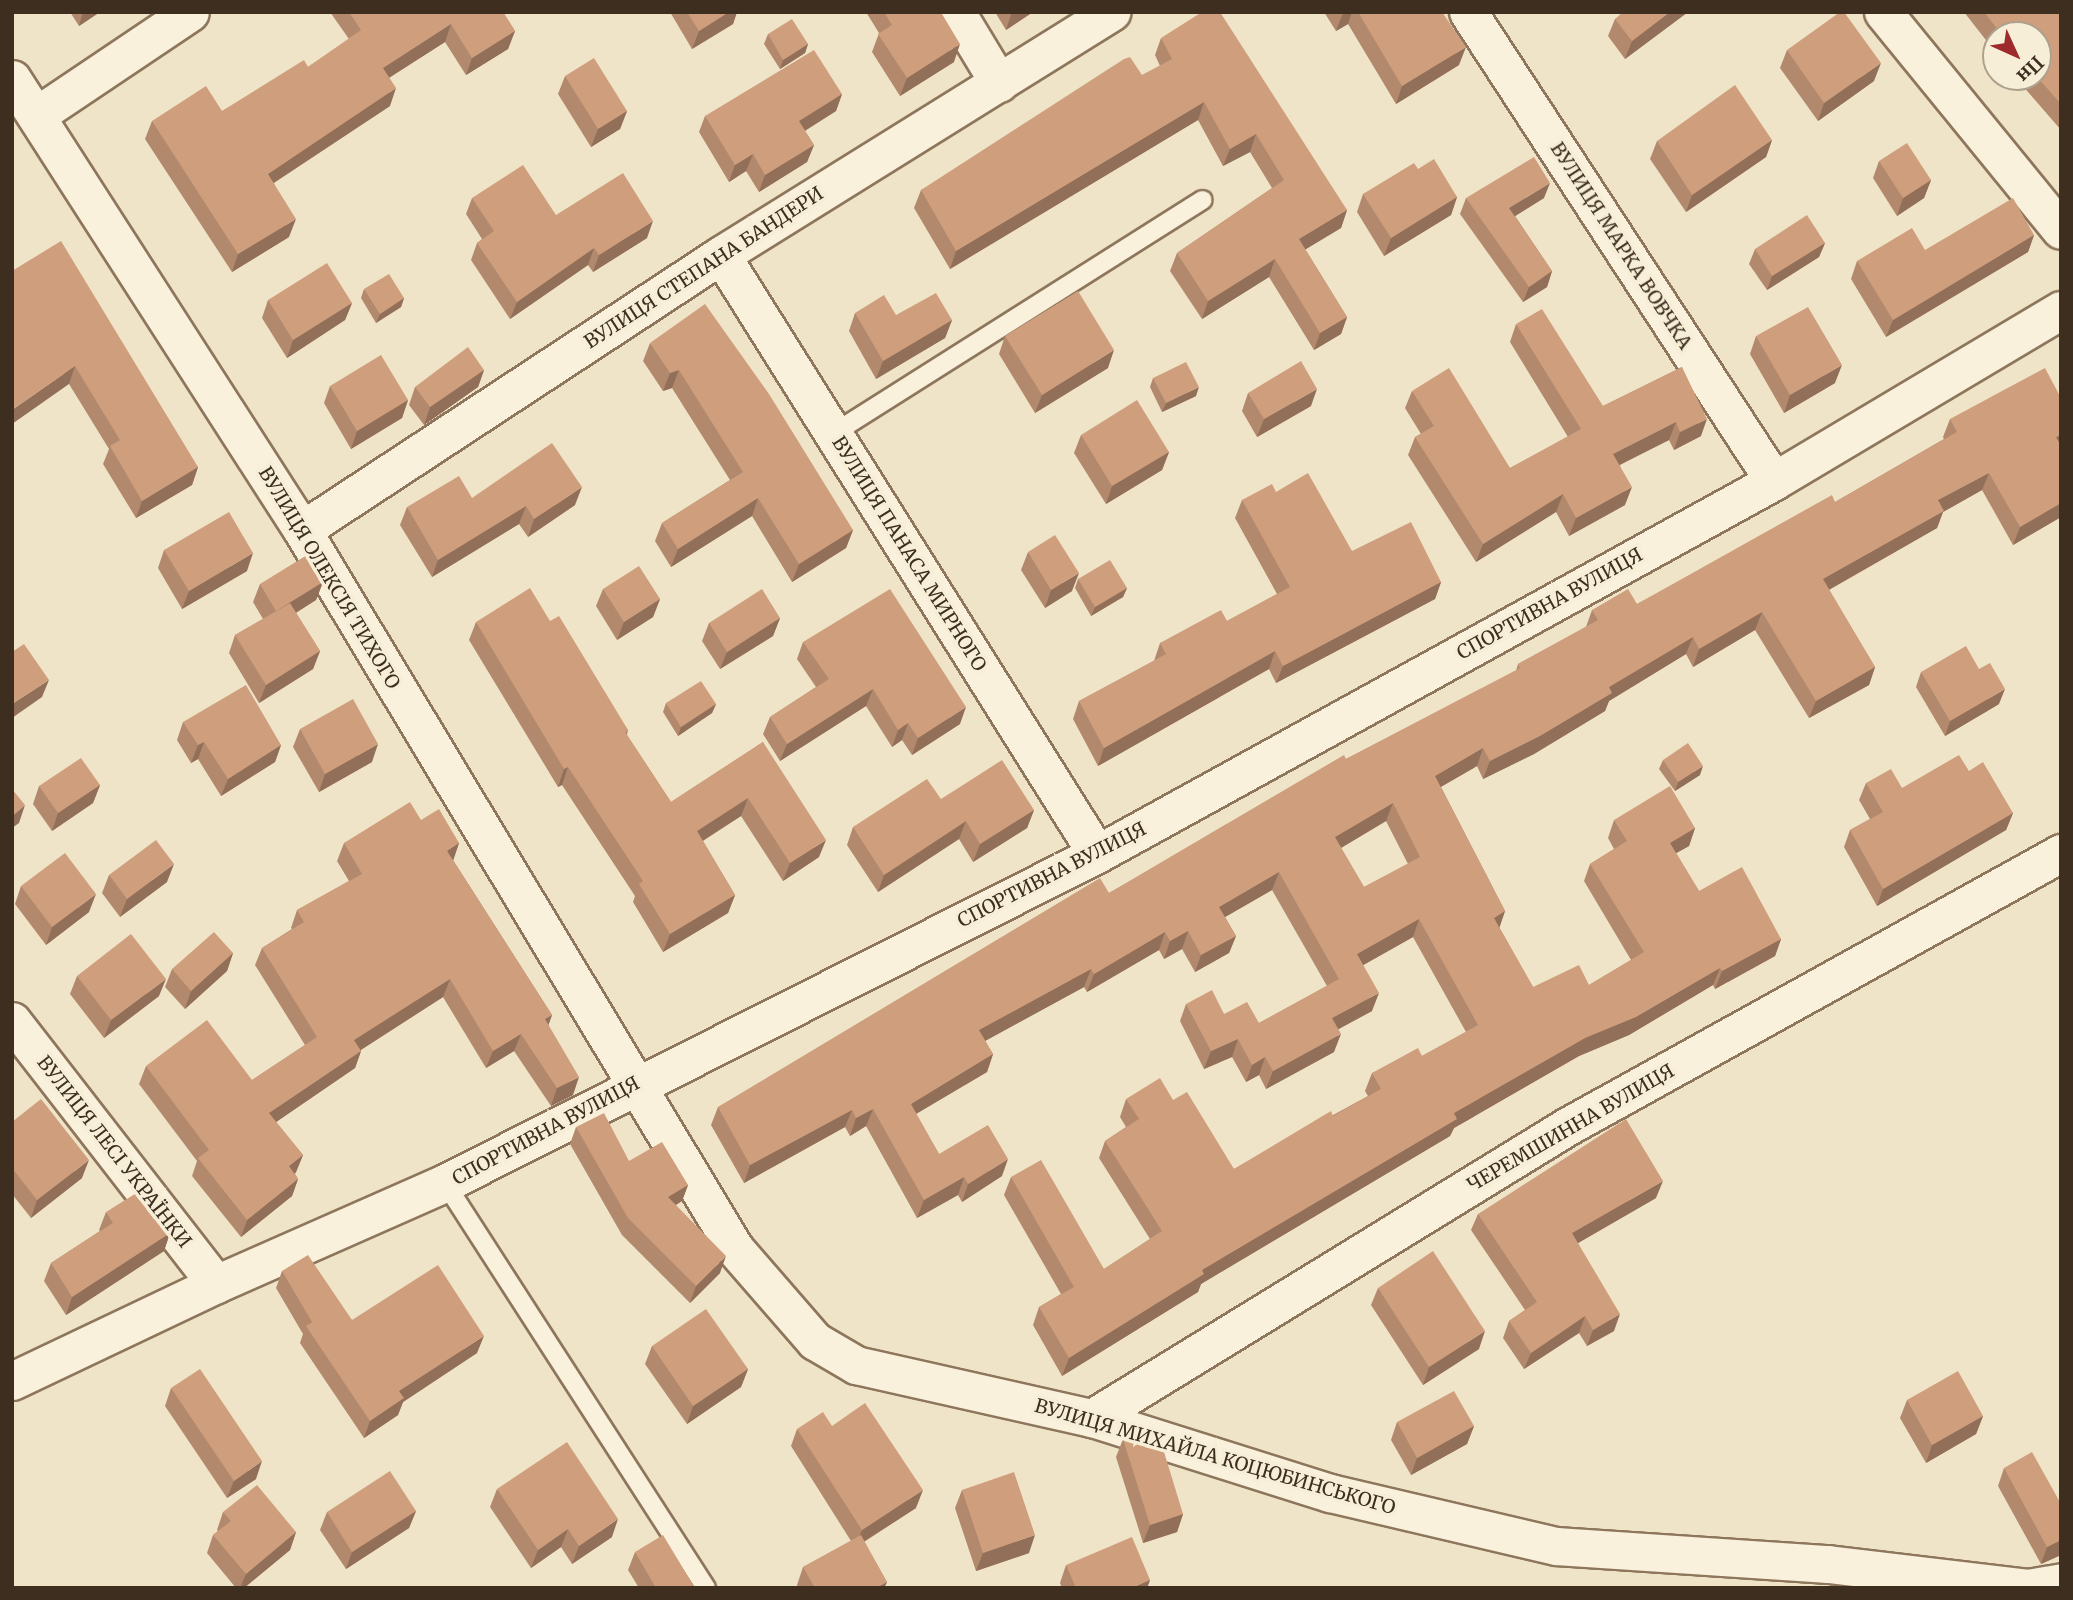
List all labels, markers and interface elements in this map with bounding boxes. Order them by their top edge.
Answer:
north arrow [1982,21,2052,91]
text: Пн [2012,51,2049,88]
street label: ВУЛИЦЯ МАРКА ВОВЧКА [1545,138,1697,354]
street label: ВУЛИЦЯ СТЕПАНА БАНДЕРИ [580,182,828,354]
street label: ВУЛИЦЯ ПАНАСА МИРНОГО [827,432,991,676]
street label: ВУЛИЦЯ ОЛЕКСІЯ ТИХОГО [253,463,405,693]
street label: СПОРТИВНА ВУЛИЦЯ [1453,543,1647,665]
street label: СПОРТИВНА ВУЛИЦЯ [954,817,1150,933]
street label: ВУЛИЦЯ ЛЕСІ УКРАЇНКИ [32,1052,196,1252]
street label: ЧЕРЕМШИННА ВУЛИЦЯ [1464,1059,1678,1197]
street label: СПОРТИВНА ВУЛИЦЯ [448,1072,644,1190]
street label: ВУЛИЦЯ МИХАЙЛА КОЦЮБИНСЬКОГО [1032,1394,1398,1520]

